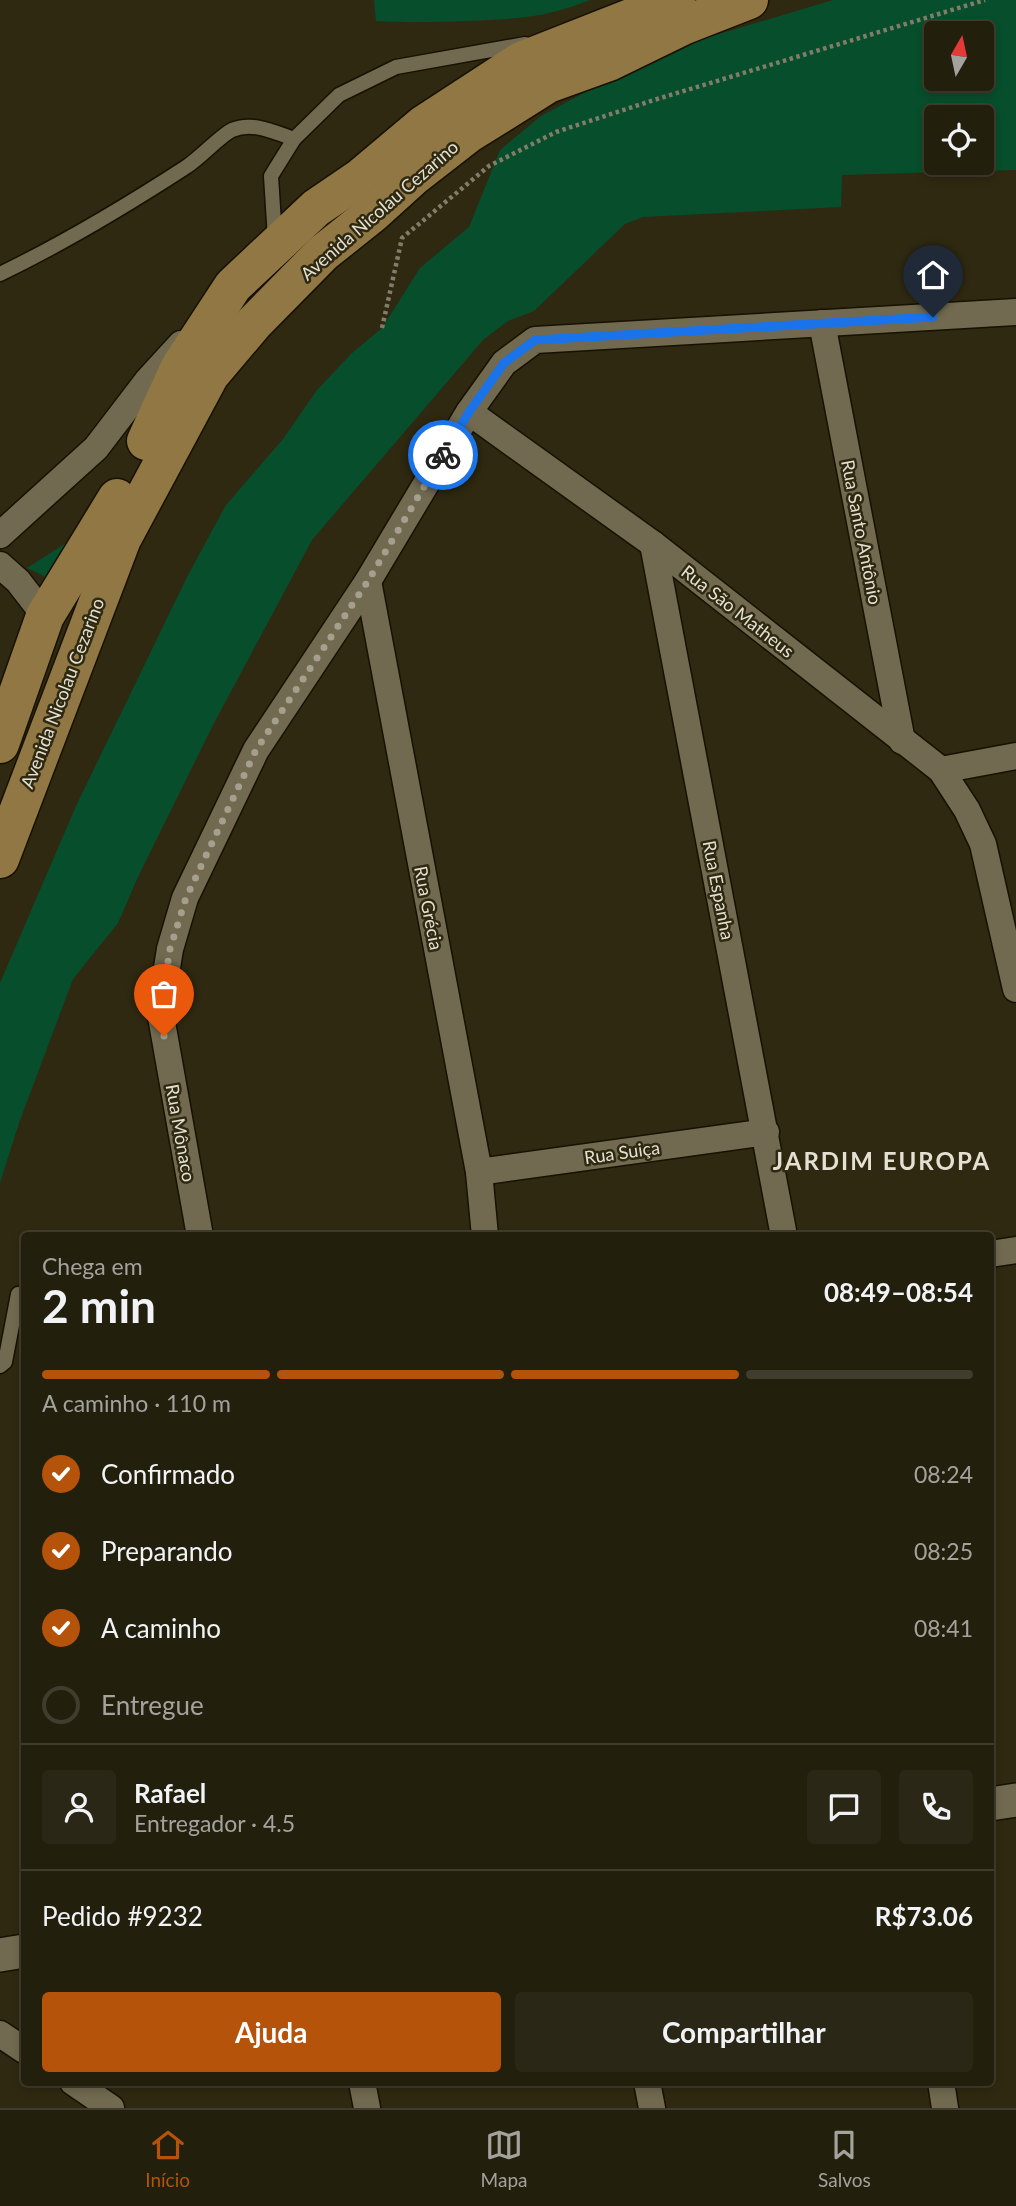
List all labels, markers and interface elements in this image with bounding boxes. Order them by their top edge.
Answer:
north arrow [924,21,994,91]
map controls [924,21,994,175]
button: locate [924,105,994,175]
street label: Avenida Nicolau Cezarino [296,135,462,285]
pin [903,245,963,317]
icon: home [914,256,952,294]
courier [408,420,478,490]
icon: bike [424,436,462,474]
street label: Rua Santo Antônio [837,458,887,606]
street label: Rua São Matheus [677,560,799,662]
street label: Avenida Nicolau Cezarino [16,595,108,791]
street label: Rua Espanha [699,839,739,941]
street label: Rua Grécia [410,864,448,952]
pin [134,964,194,1036]
icon: bag [145,975,183,1013]
street label: Rua Mônaco [162,1082,200,1184]
street label: Rua Suiça [583,1136,661,1168]
district label: JARDIM EUROPA [773,1146,991,1175]
text: Chega em [42,1252,143,1280]
text: 08:49–08:54 [824,1276,973,1308]
text: 2 min [42,1278,156,1333]
text: A caminho · 110 m [42,1389,231,1417]
icon: check [42,1455,80,1493]
text: Confirmado [101,1458,235,1490]
text: 08:24 [914,1460,973,1488]
icon: check [42,1532,80,1570]
text: Preparando [101,1535,233,1567]
text: 08:25 [914,1537,973,1565]
icon: check [42,1609,80,1647]
text: A caminho [101,1612,221,1644]
text: 08:41 [914,1614,973,1642]
text: Entregue [101,1689,204,1721]
button: person [42,1770,116,1844]
button: chat [807,1770,881,1844]
button: phone [899,1770,973,1844]
text: Rafael [134,1777,206,1809]
text: Entregador · 4.5 [134,1809,295,1837]
text: Pedido #9232 [42,1900,203,1932]
text: R$73.06 [875,1900,973,1932]
button: Ajuda [42,1992,501,2072]
button: Compartilhar [515,1992,973,2072]
tab: Início [145,2126,190,2191]
tab: Mapa [481,2126,528,2191]
tab: Salvos [818,2126,871,2191]

